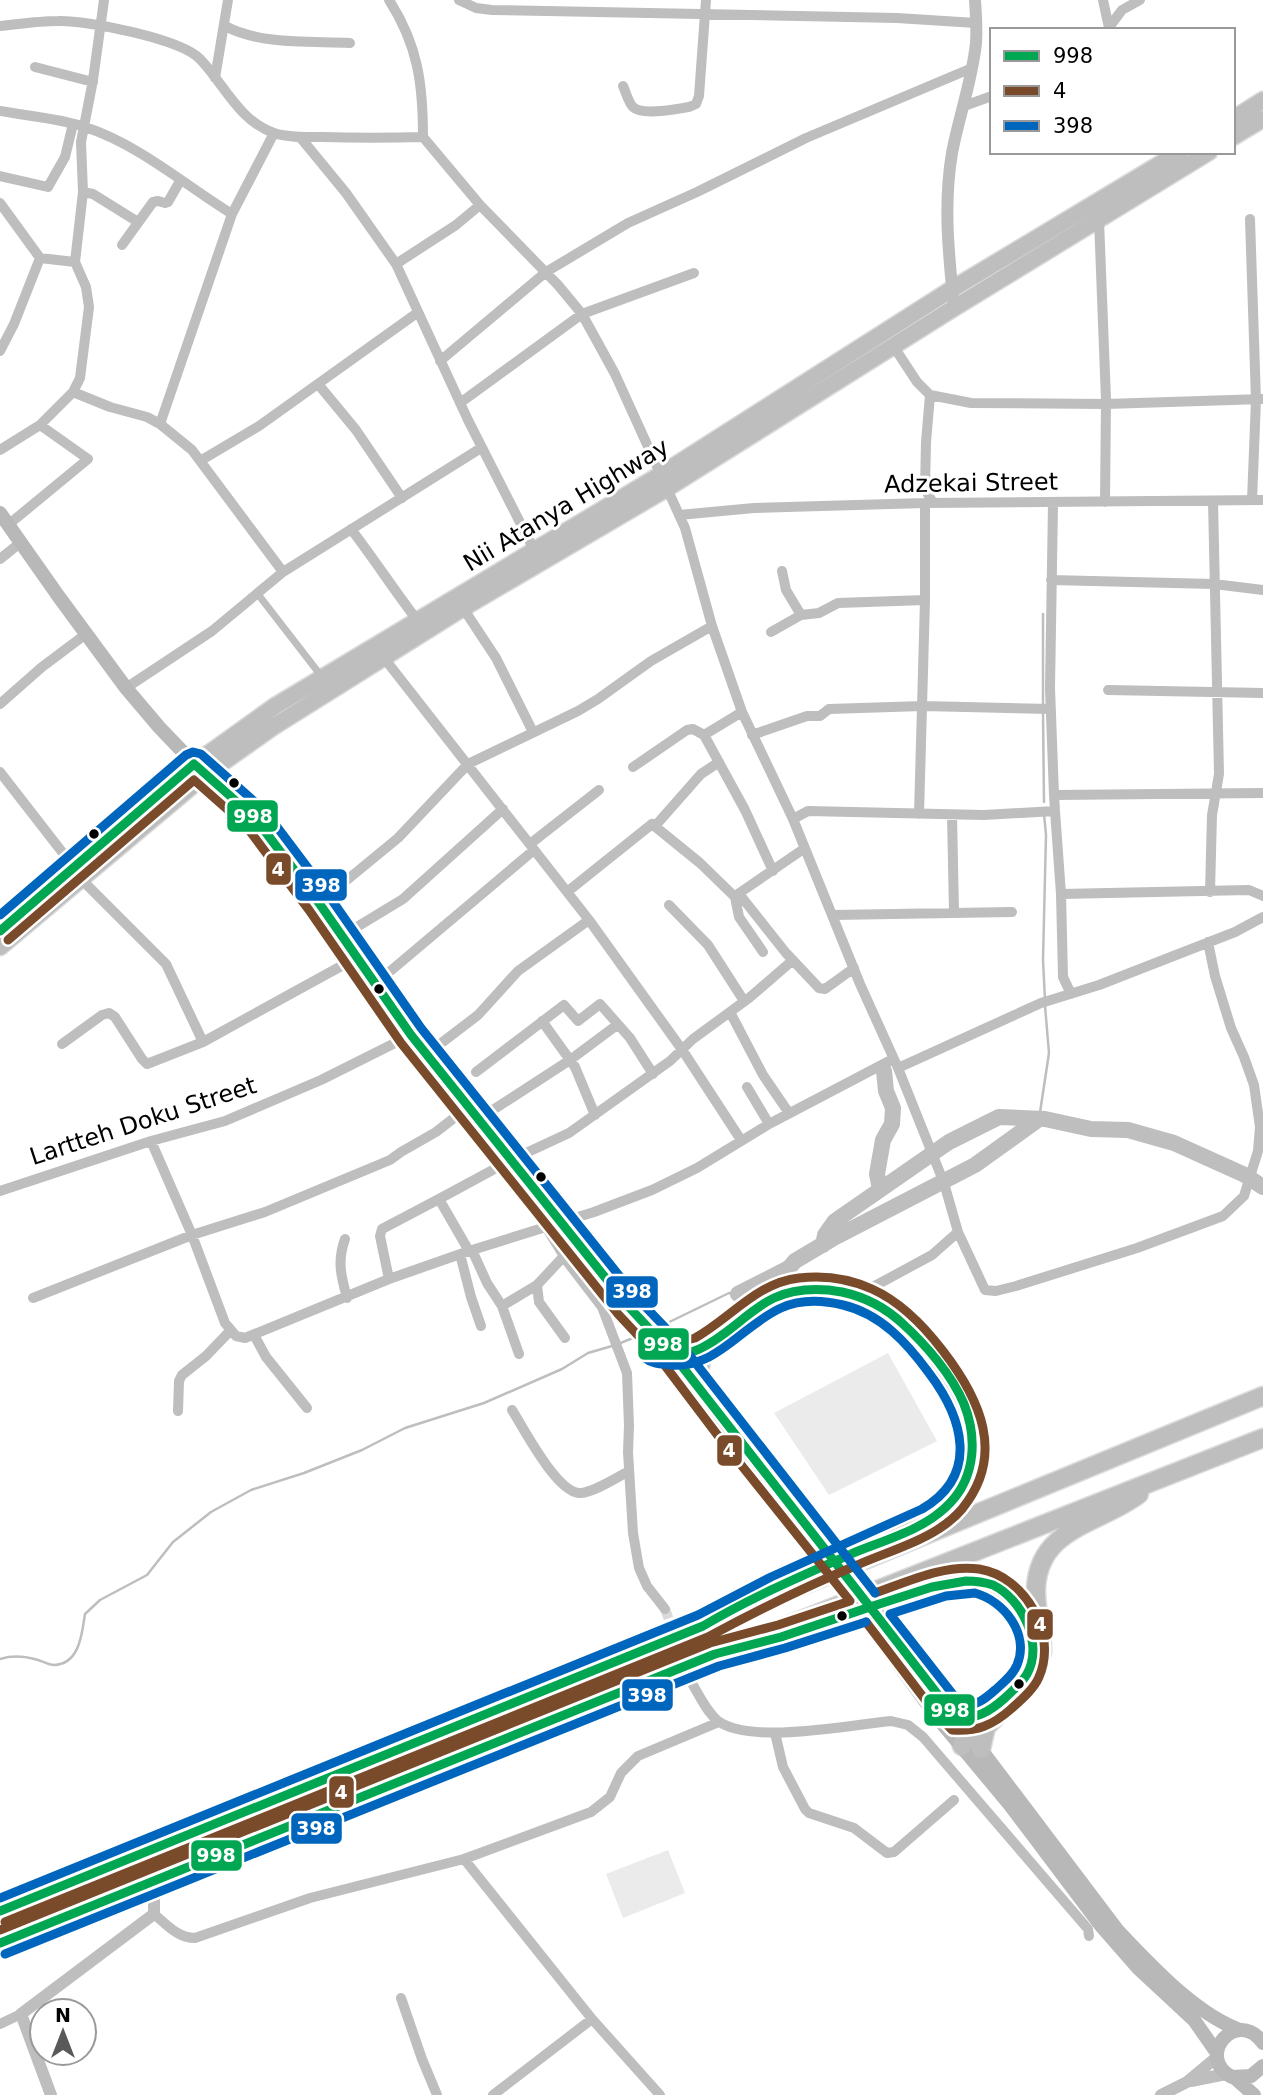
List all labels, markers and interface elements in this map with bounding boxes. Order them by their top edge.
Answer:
legend [990,28,1235,154]
text: 998 [1053,44,1093,68]
text: 4 [1053,79,1066,103]
text: 398 [1053,114,1093,138]
street label: Nii Atanya Highway [458,433,674,577]
street label: Adzekai Street [884,467,1058,499]
unlabelled marker [227,776,241,790]
line badge: 998 [226,799,279,833]
text: 998 [233,805,273,827]
unlabelled marker [87,827,101,841]
line badge: 4 [265,852,292,886]
text: 4 [271,858,285,880]
line badge: 398 [294,868,348,902]
text: 398 [301,874,341,896]
unlabelled marker [372,982,386,996]
street label: Lartteh Doku Street [26,1071,260,1171]
unlabelled marker [534,1170,548,1184]
line badge: 398 [605,1275,659,1309]
text: 398 [612,1280,652,1302]
line badge: 998 [637,1327,690,1361]
text: 998 [643,1333,683,1355]
line badge: 4 [716,1434,743,1467]
text: 4 [722,1439,736,1461]
line badge: 4 [1026,1608,1054,1641]
unlabelled marker [835,1609,849,1623]
text: 4 [1033,1613,1047,1635]
unlabelled marker [1012,1677,1026,1691]
line badge: 398 [621,1678,674,1712]
text: 398 [627,1684,667,1706]
line badge: 998 [923,1693,976,1727]
text: 998 [930,1699,970,1721]
line badge: 4 [328,1775,355,1809]
text: 4 [334,1781,348,1803]
line badge: 398 [290,1812,343,1845]
text: 398 [296,1817,336,1839]
line badge: 998 [190,1839,243,1872]
text: 998 [196,1844,236,1866]
north arrow [28,1997,98,2067]
text: N [55,2004,71,2026]

